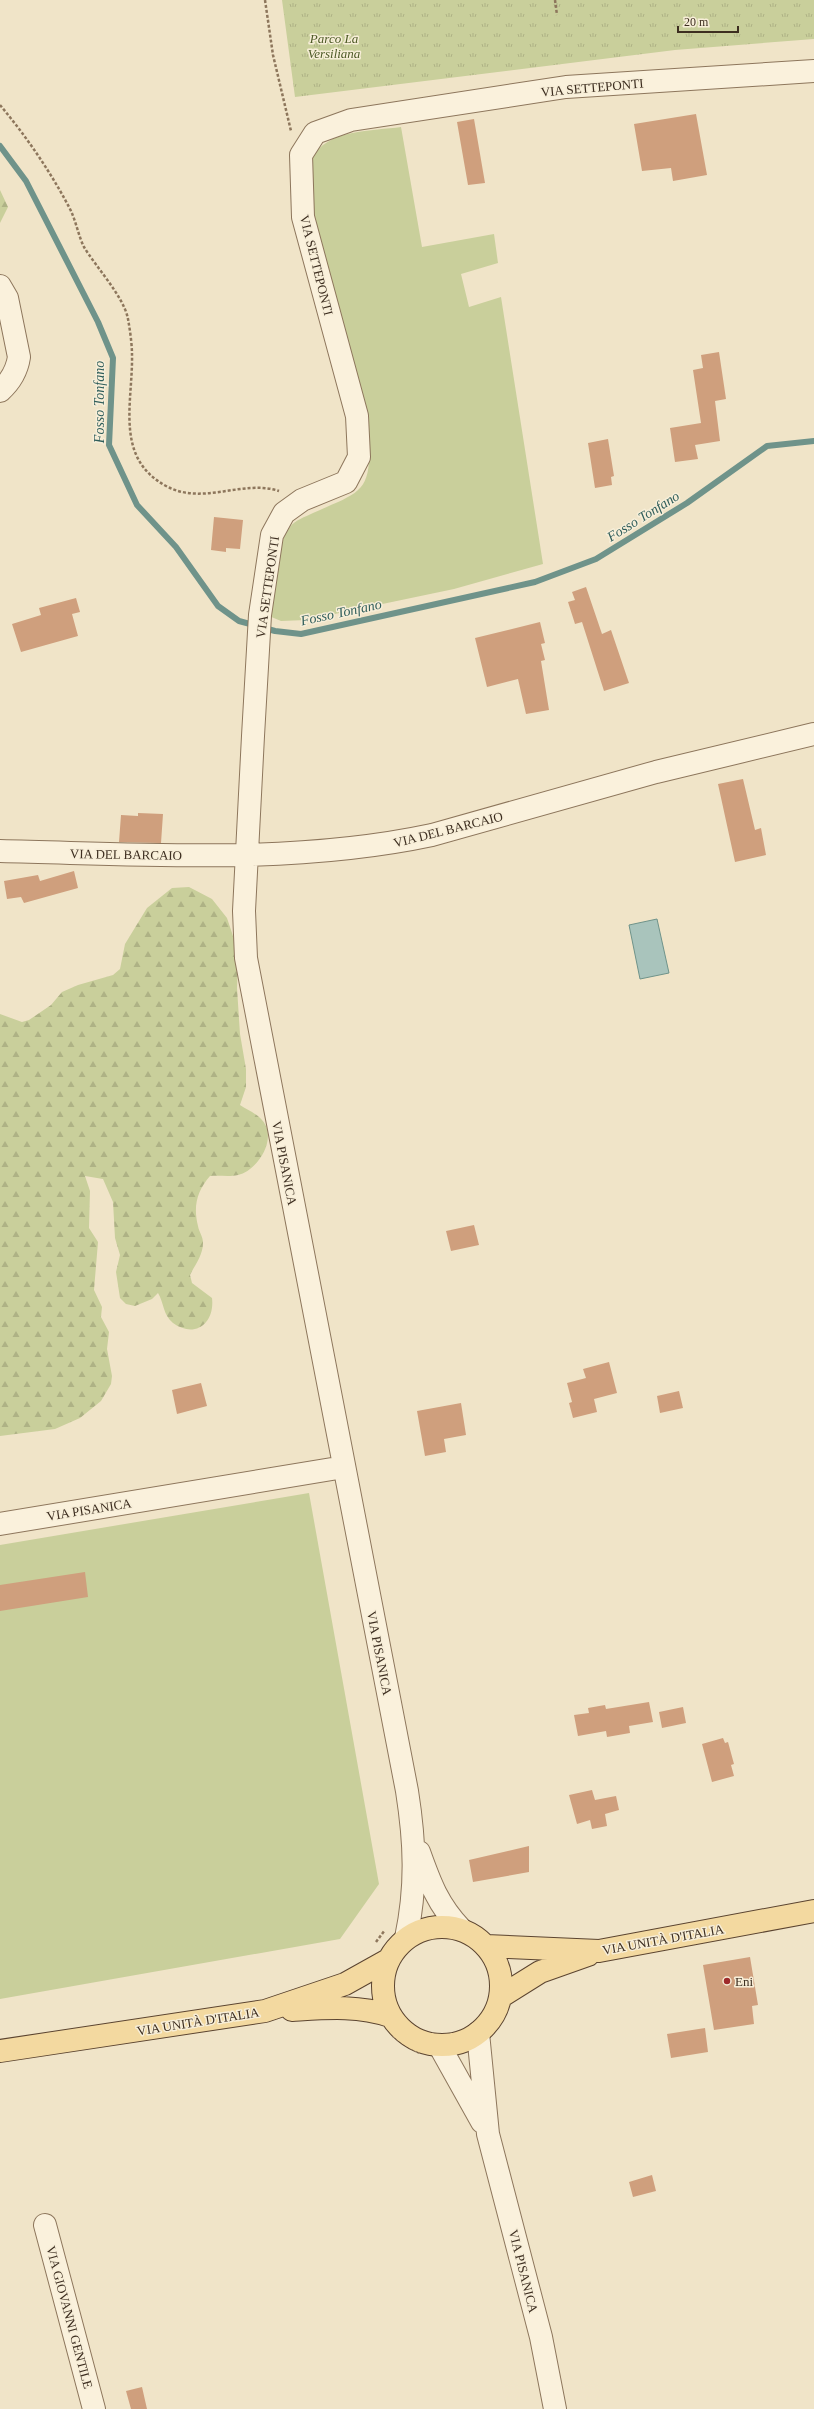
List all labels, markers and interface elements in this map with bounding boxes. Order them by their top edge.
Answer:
scale bar [678,8,738,34]
text: 20 m [684,15,709,29]
park label: Parco La Versiliana [308,31,361,61]
street label: VIA SETTEPONTI [540,76,644,99]
street label: VIA SETTEPONTI [297,213,336,317]
water label: Fosso Tonfano [92,361,107,444]
water label: Fosso Tonfano [604,488,682,545]
street label: VIA SETTEPONTI [253,535,282,639]
water label: Fosso Tonfano [298,597,383,629]
street label: VIA DEL BARCAIO [392,809,504,850]
street label: VIA DEL BARCAIO [70,846,182,863]
street label: VIA PISANICA [269,1120,300,1207]
street label: VIA PISANICA [46,1495,133,1524]
street label: VIA PISANICA [364,1610,395,1697]
street label: VIA UNITÀ D'ITALIA [601,1921,726,1958]
place label: Eni [735,1974,753,1989]
marker: Eni [722,1976,732,1986]
street label: VIA UNITÀ D'ITALIA [136,2004,261,2039]
street label: VIA PISANICA [506,2228,541,2315]
street label: VIA GIOVANNI GENTILE [43,2244,96,2390]

